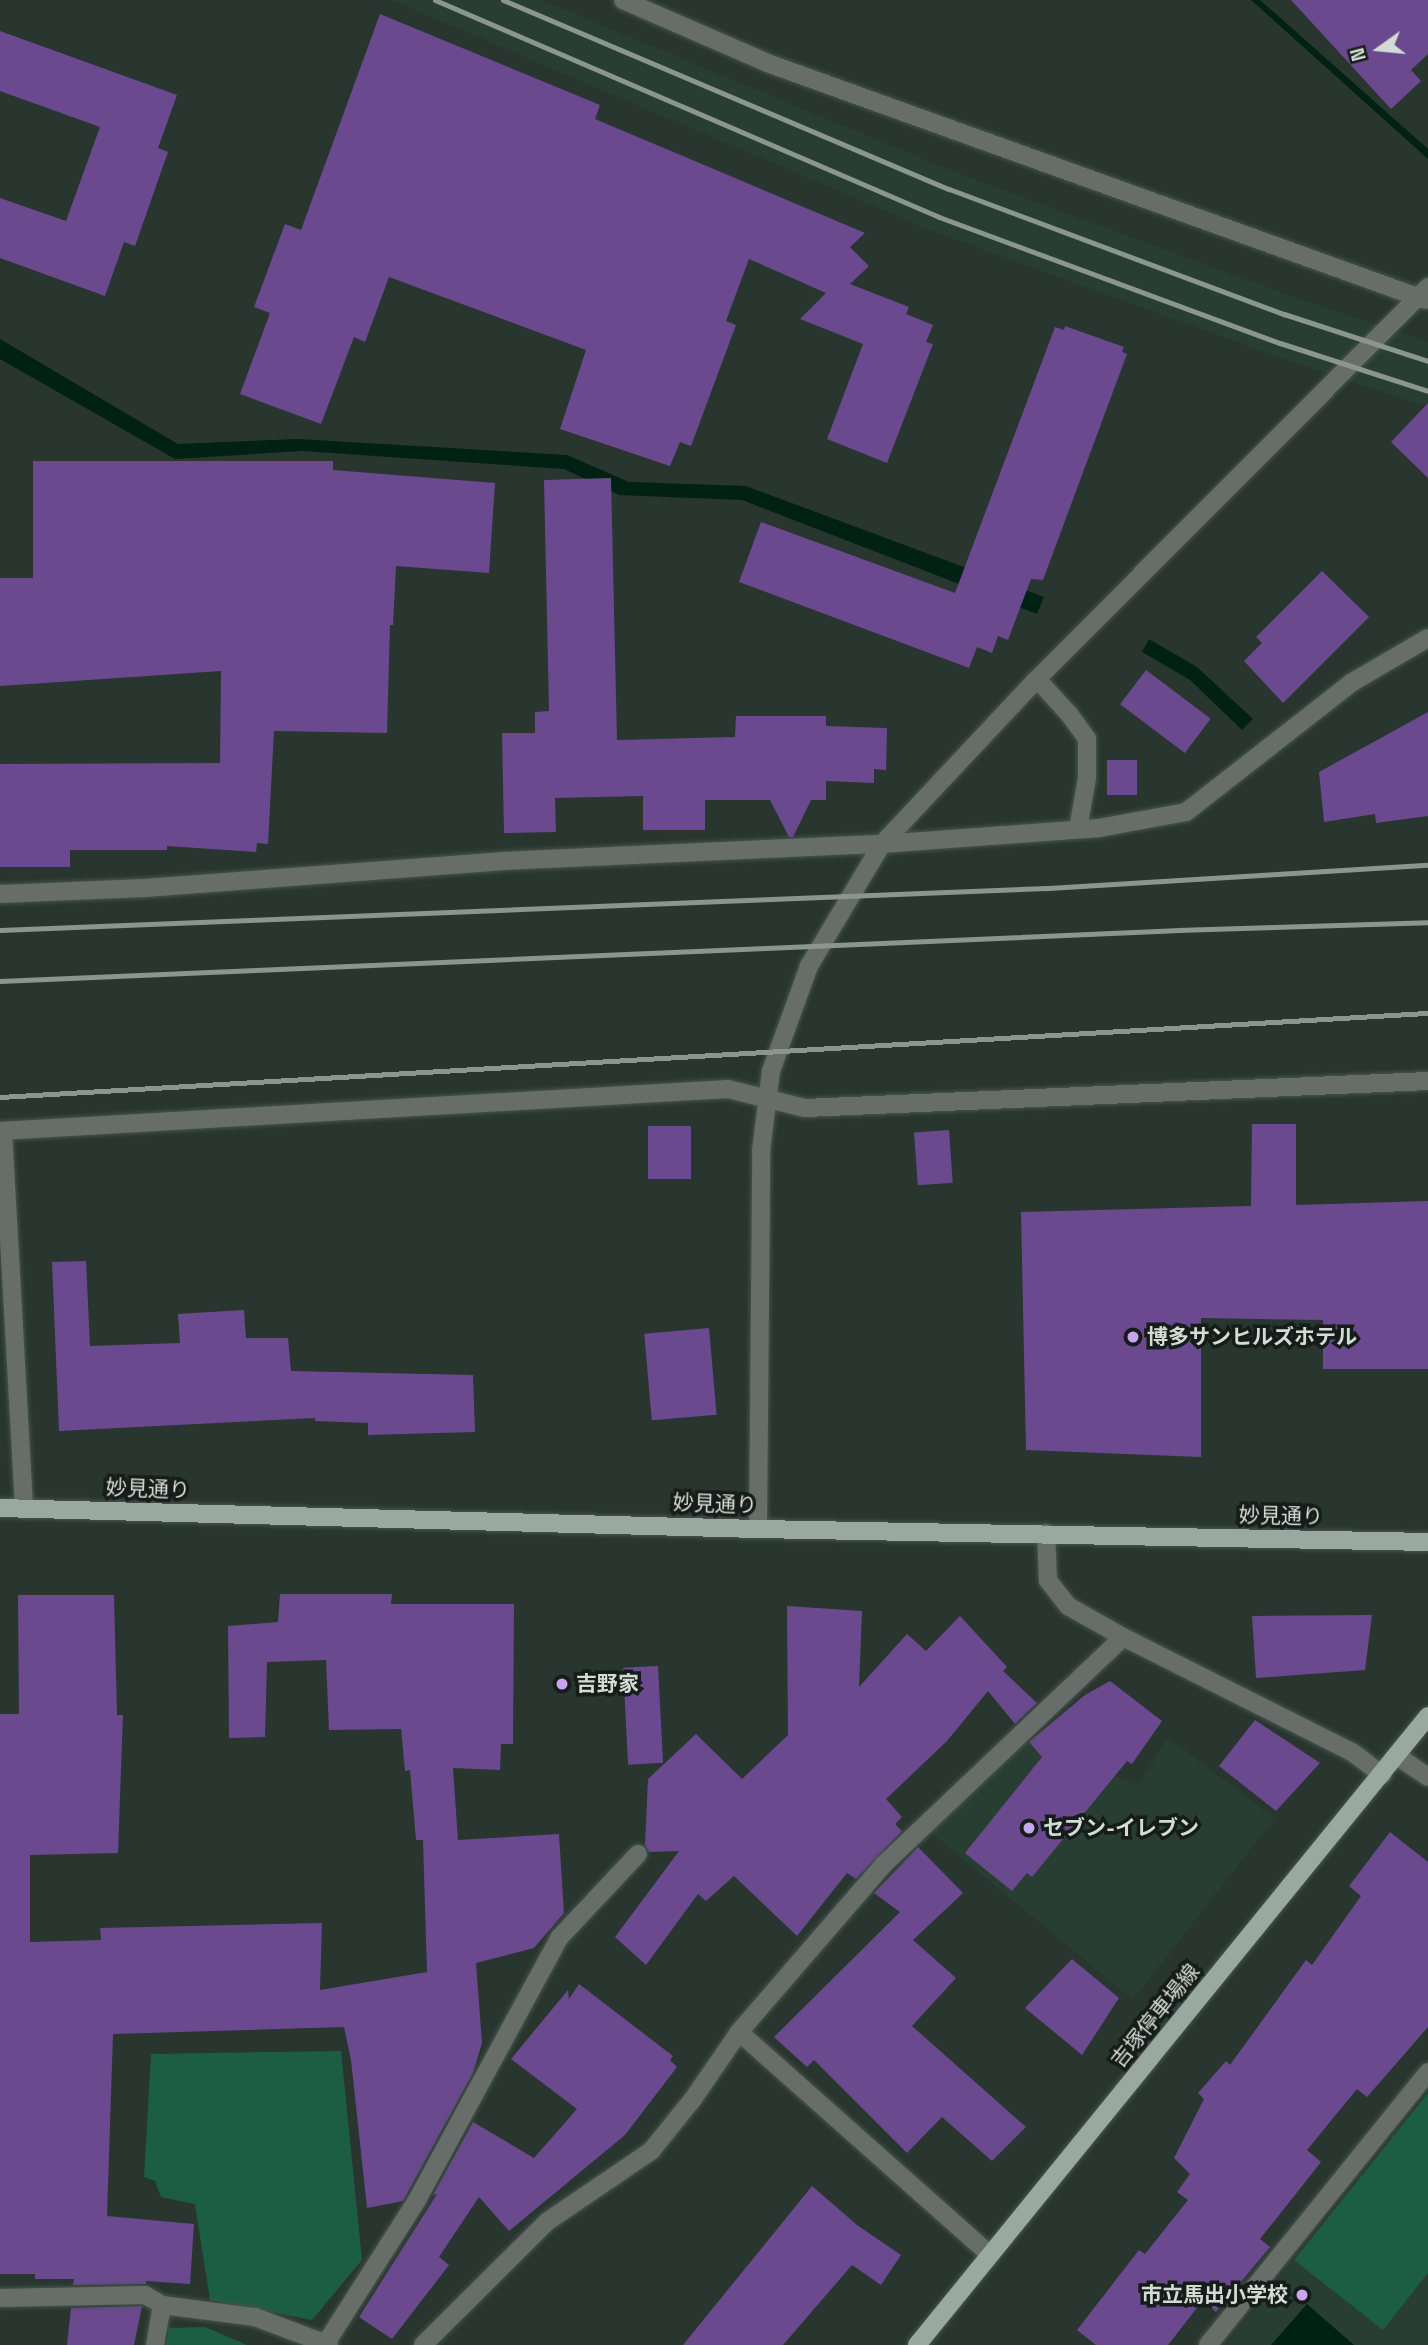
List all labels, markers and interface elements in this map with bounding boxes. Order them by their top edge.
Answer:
north arrow [1344,14,1414,84]
text: N [1345,45,1372,64]
place label: 博多サンヒルズホテル [1147,1324,1357,1350]
marker: 博多サンヒルズホテル [1125,1329,1141,1345]
street label: 妙見通り [106,1475,190,1503]
street label: 妙見通り [673,1490,757,1518]
street label: 妙見通り [1239,1503,1323,1529]
place label: 吉野家 [576,1671,639,1697]
marker: 吉野家 [554,1676,570,1692]
place label: セブン-イレブン [1043,1815,1199,1841]
marker: セブン-イレブン [1021,1820,1037,1836]
street label: 吉塚停車場線 [1106,1959,1204,2073]
place label: 市立馬出小学校 [1141,2282,1288,2308]
marker: 市立馬出小学校 [1294,2287,1310,2303]

